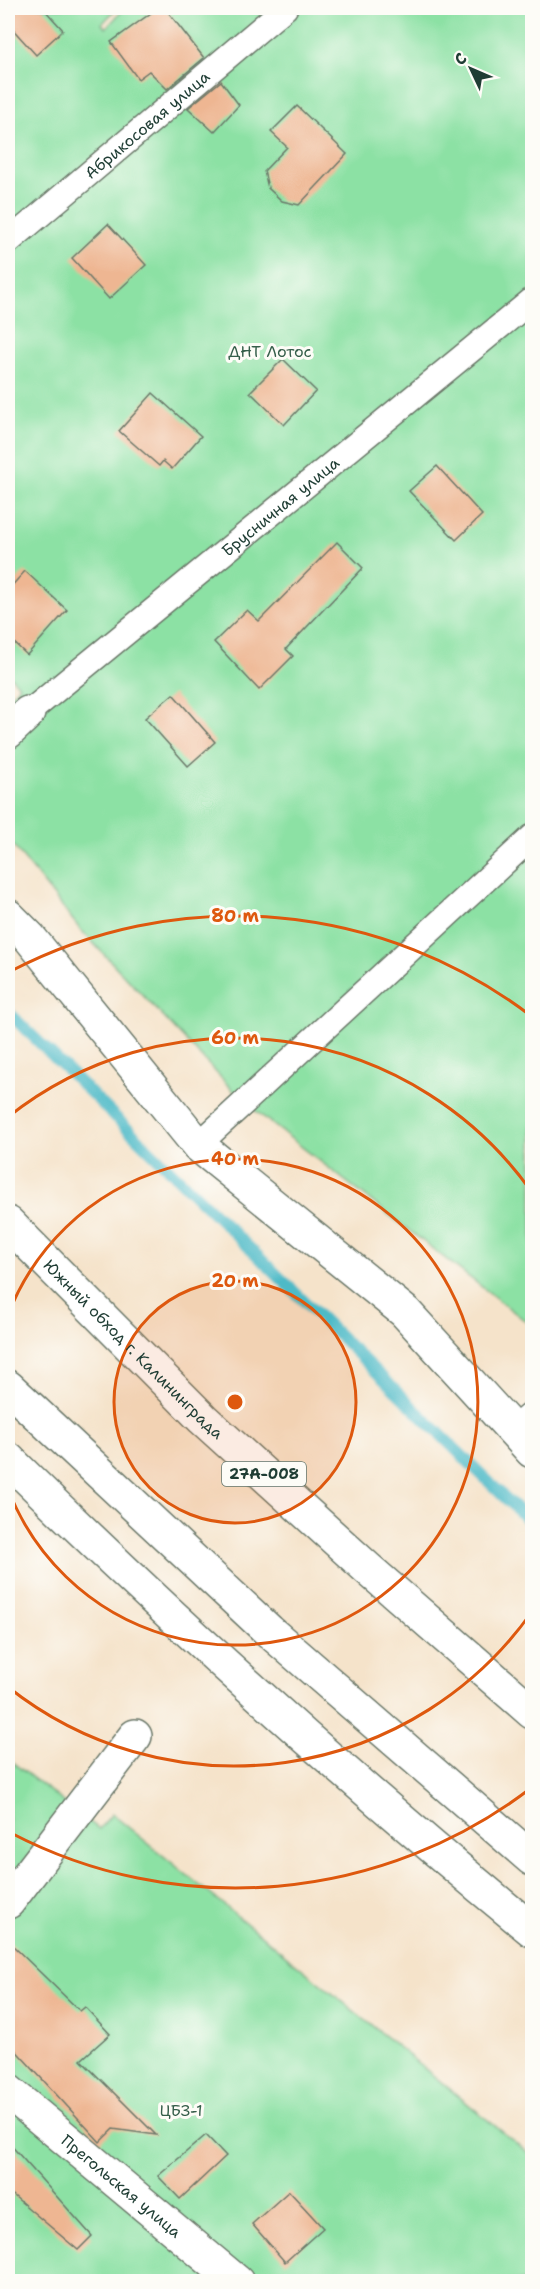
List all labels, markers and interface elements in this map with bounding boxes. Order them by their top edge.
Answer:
north arrow [441,39,501,99]
text: С [450,48,472,70]
street label: Абрикосовая улица [80,66,214,183]
park label: ДНТ Лотос [228,341,312,362]
street label: Брусничная улица [217,452,343,561]
text: 80 m [211,904,259,928]
text: 60 m [211,1026,259,1050]
text: 40 m [211,1147,259,1171]
street label: Южный обход г. Калининграда [39,1255,228,1443]
text: 20 m [211,1269,259,1293]
centre of rings [225,1392,245,1412]
road number: 27А-008 [222,1462,306,1486]
park label: ЦБЗ-1 [159,2100,203,2121]
street label: Прегольская улица [57,2130,186,2242]

